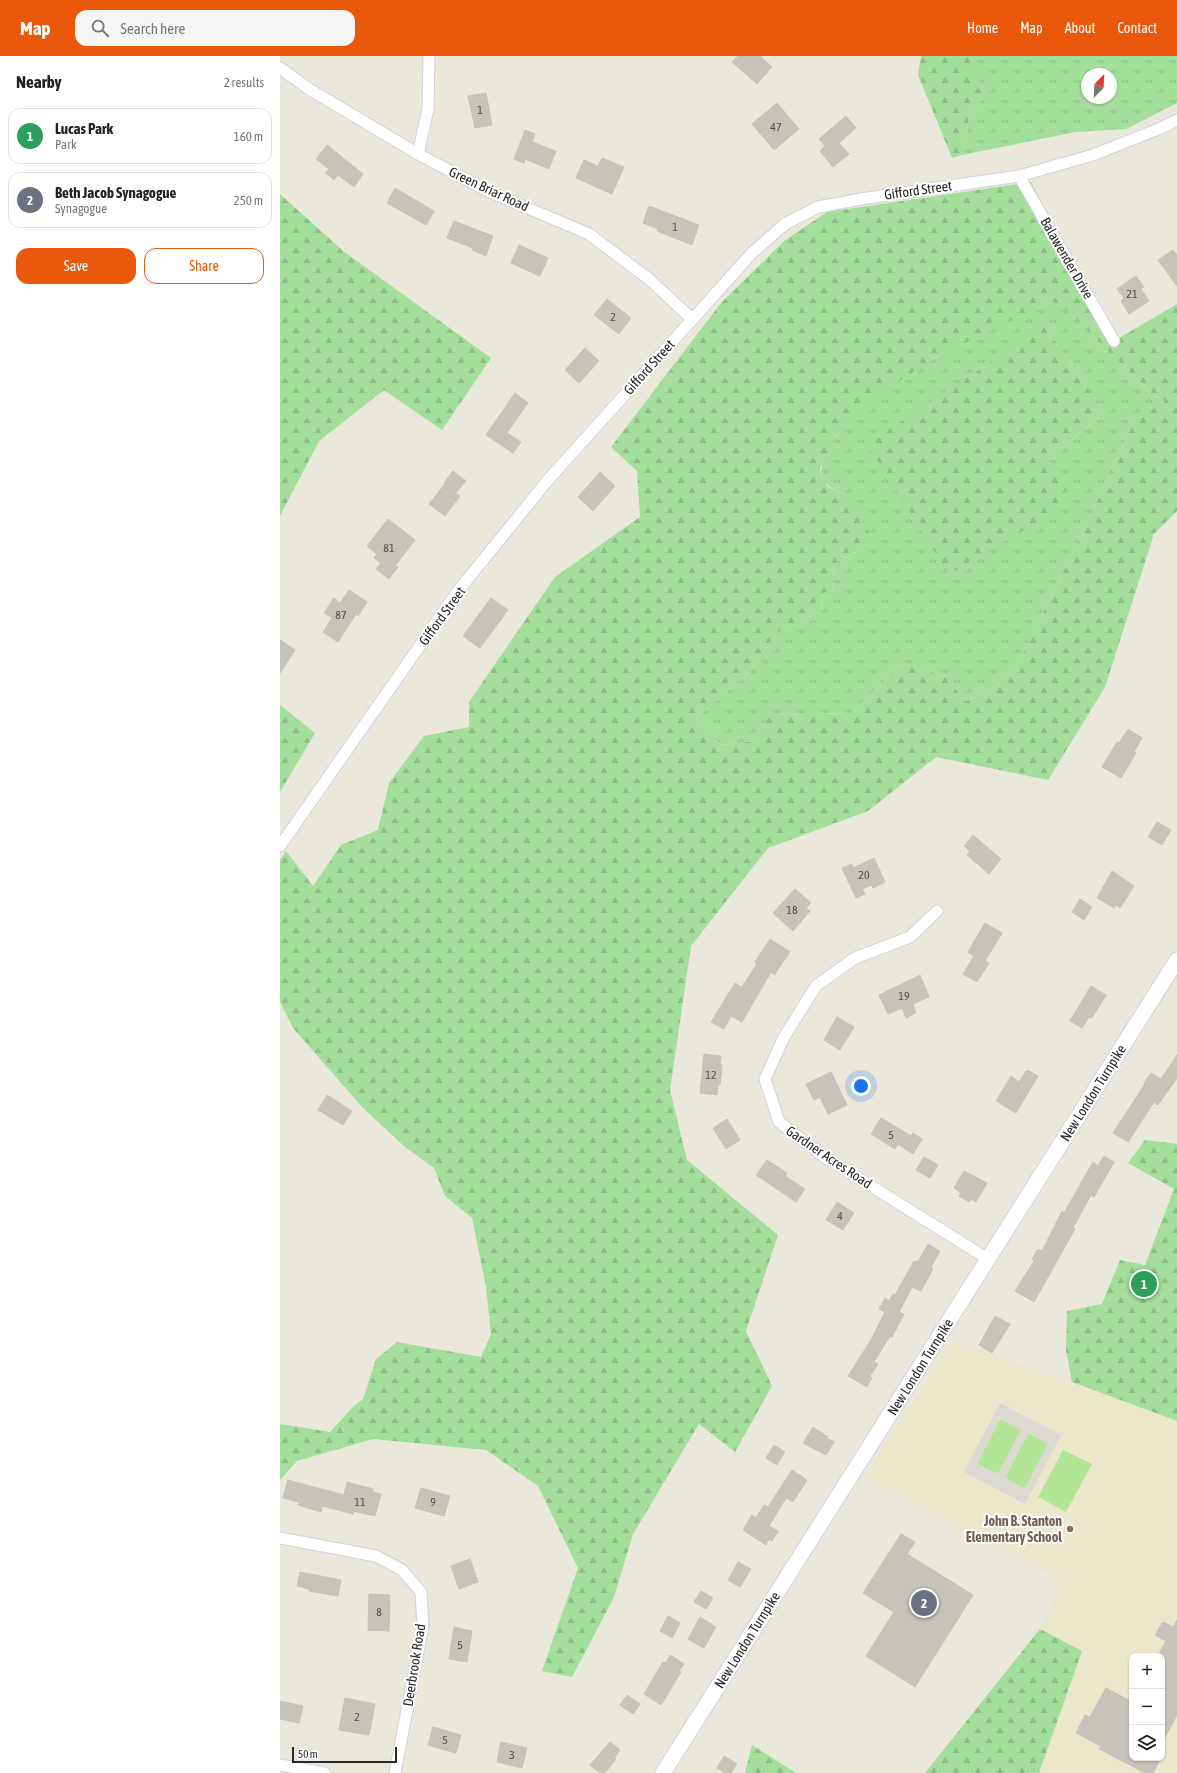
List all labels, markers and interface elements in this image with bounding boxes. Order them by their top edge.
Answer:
search box [75,10,355,46]
text: Map [20,17,51,39]
icon: search [89,17,111,39]
text: Search here [121,20,185,37]
text: Home [967,20,998,36]
text: Map [1020,20,1043,36]
text: About [1065,20,1096,36]
text: Contact [1118,20,1157,36]
north arrow [1081,68,1117,104]
text: Nearby [16,72,62,92]
text: 2 results [224,75,264,90]
house number: 1 [477,103,483,117]
text: Lucas Park [55,120,113,137]
house number: 47 [770,120,782,134]
text: 1 [27,129,33,144]
text: 160 m [234,129,263,144]
text: Park [55,137,77,152]
street label: Green Briar Road [447,164,531,214]
street label: Gifford Street [883,177,953,203]
text: Beth Jacob Synagogue [55,184,176,201]
text: 2 [27,193,33,208]
text: 250 m [234,193,263,208]
text: Synagogue [55,201,107,216]
street label: Balawender Drive [1037,215,1097,301]
house number: 1 [672,220,678,234]
button: Save [16,248,136,284]
button: Share [144,248,264,284]
house number: 21 [1126,287,1138,301]
house number: 2 [610,310,616,324]
street label: Gifford Street [620,336,678,398]
house number: 81 [383,541,395,555]
street label: Gifford Street [415,584,469,648]
house number: 87 [335,608,347,622]
house number: 20 [858,868,870,882]
house number: 18 [786,903,798,917]
house number: 19 [898,989,910,1003]
street label: New London Turnpike [1057,1042,1129,1144]
house number: 12 [705,1068,717,1082]
your location [851,1076,871,1096]
street label: Gardner Acres Road [783,1122,875,1192]
house number: 5 [888,1128,894,1142]
house number: 4 [837,1209,843,1223]
pin: 1 [1131,1269,1157,1299]
street label: New London Turnpike [884,1316,956,1418]
house number: 11 [354,1495,366,1509]
house number: 9 [430,1495,436,1509]
place label: John B. Stanton Elementary School [966,1513,1062,1545]
marker: John B. Stanton Elementary School [1065,1524,1075,1534]
pin: 2 [911,1588,937,1618]
street label: New London Turnpike [711,1589,783,1691]
house number: 8 [376,1605,382,1619]
street label: Deerbrook Road [400,1623,428,1707]
house number: 5 [457,1638,463,1652]
map controls [1129,1653,1165,1761]
button: + [1129,1653,1165,1689]
button: − [1129,1689,1165,1725]
house number: 2 [354,1710,360,1724]
button: layers [1129,1725,1165,1761]
house number: 5 [442,1733,448,1747]
scale bar [292,1745,397,1764]
text: 50 m [298,1748,318,1760]
house number: 3 [509,1748,515,1762]

